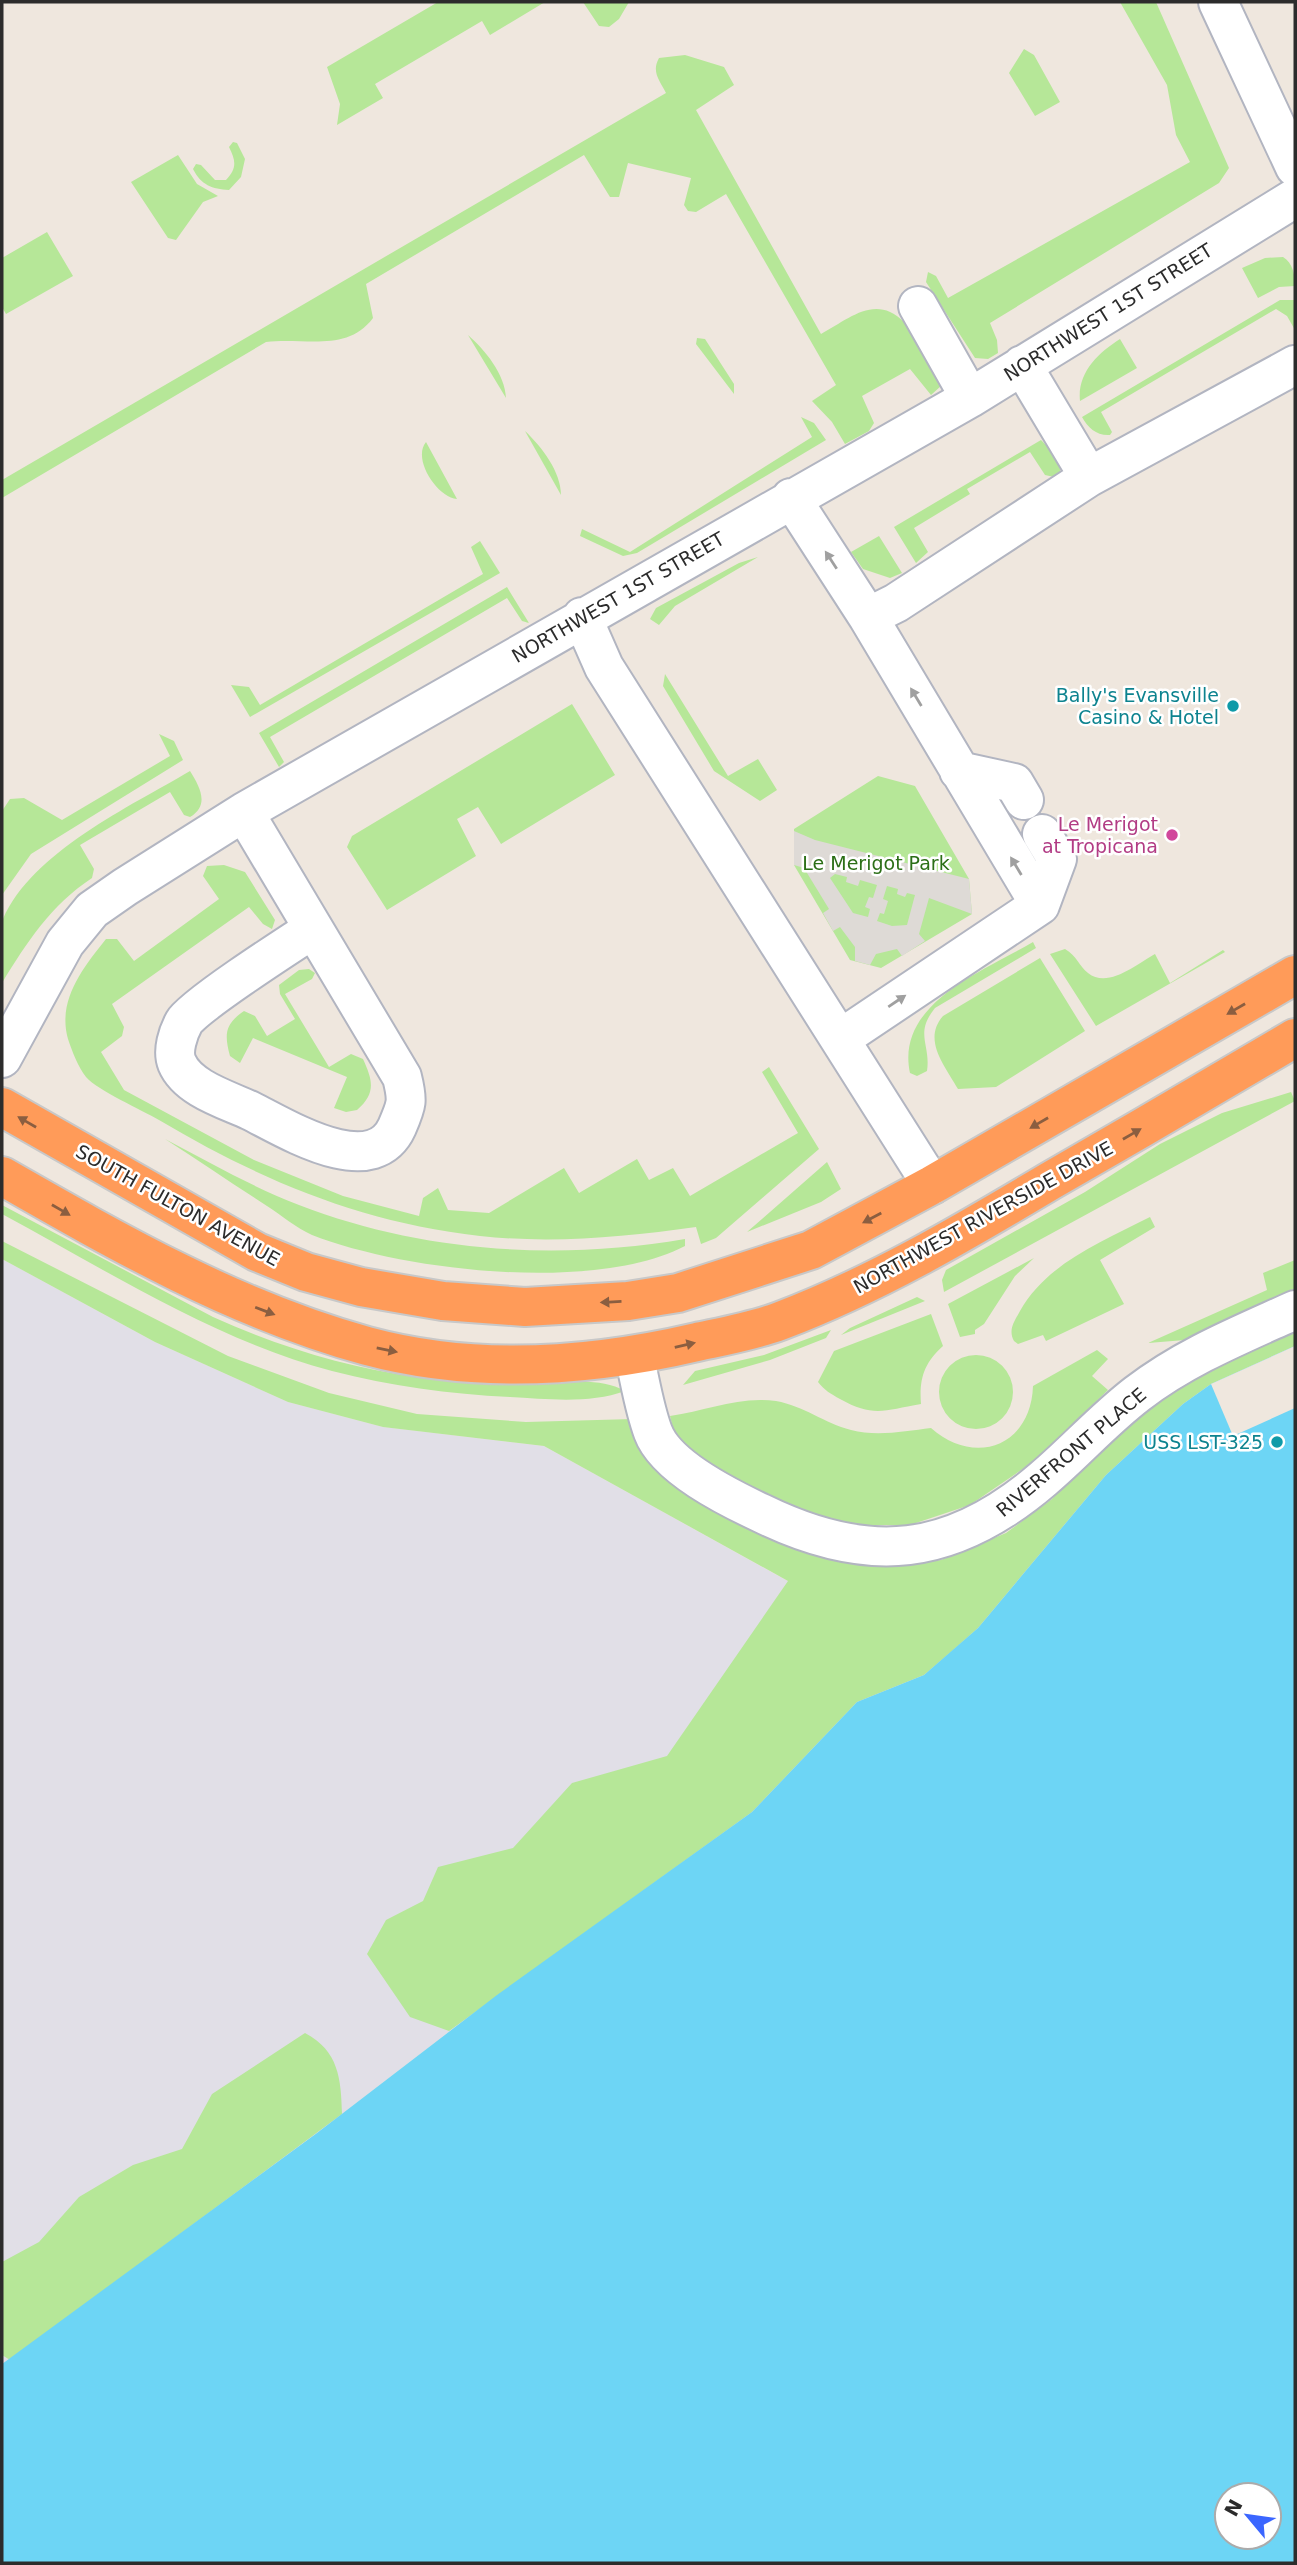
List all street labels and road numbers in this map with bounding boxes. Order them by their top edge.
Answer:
street label: NORTHWEST 1ST STREET [1000,238,1217,385]
street label: NORTHWEST 1ST STREET [508,527,728,667]
street label: NORTHWEST RIVERSIDE DRIVE [849,1136,1117,1298]
street label: SOUTH FULTON AVENUE [72,1140,284,1270]
street label: RIVERFRONT PLACE [992,1383,1150,1521]

